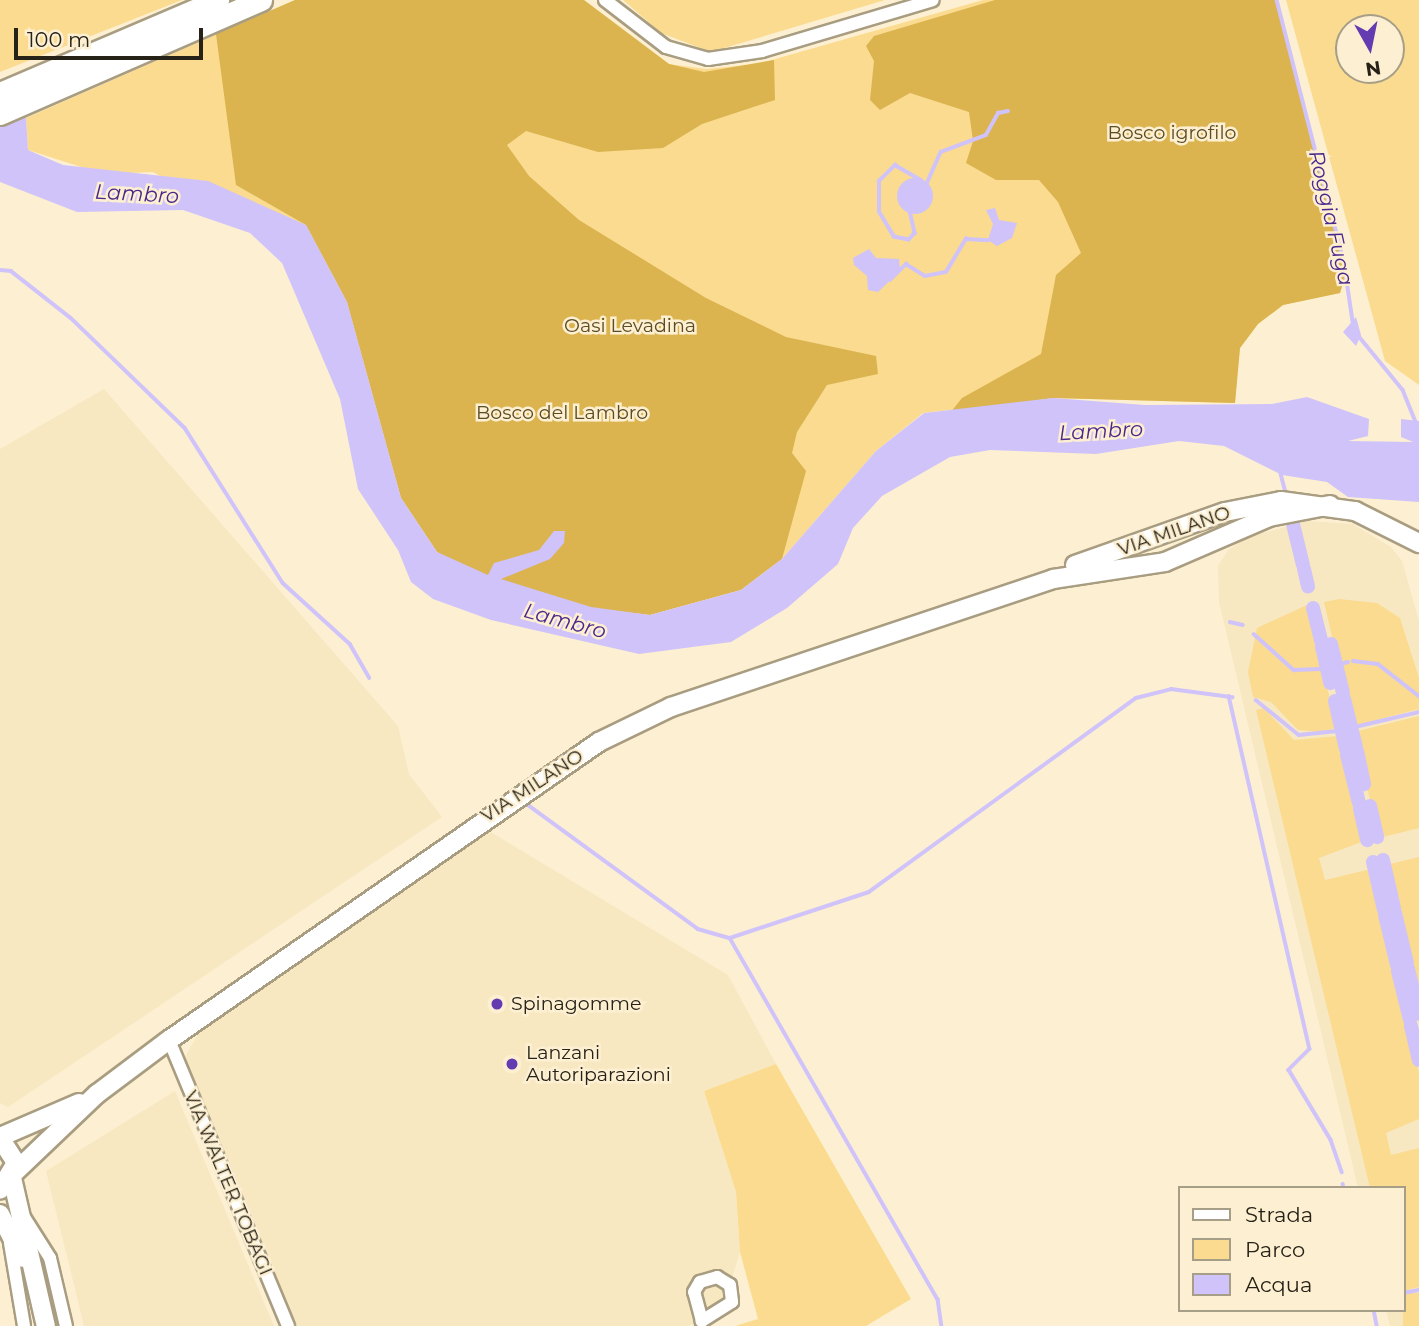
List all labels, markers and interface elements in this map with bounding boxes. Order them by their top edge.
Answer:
scale bar [18,14,206,58]
north arrow [1335,14,1405,84]
text: 100 m [27,27,90,52]
text: N [1364,56,1382,81]
park label: Bosco igrofilo [1108,122,1236,144]
water label: Roggia Fuga [1303,148,1359,288]
water label: Lambro [94,179,180,209]
park label: Oasi Levadina [564,315,696,337]
park label: Bosco del Lambro [476,402,648,424]
water label: Lambro [1058,416,1144,446]
street label: VIA MILANO [1115,501,1233,561]
water label: Lambro [521,598,609,644]
street label: VIA MILANO [477,744,587,828]
place label: Spinagomme [511,993,641,1015]
marker: Spinagomme [489,996,505,1012]
place label: Lanzani Autoriparazioni [526,1042,671,1086]
marker: Lanzani Autoriparazioni [504,1056,520,1072]
street label: VIA WALTER TOBAGI [179,1087,277,1279]
legend [1178,1186,1405,1312]
text: Strada [1245,1202,1313,1227]
text: Parco [1245,1237,1305,1262]
text: Acqua [1245,1272,1312,1297]

